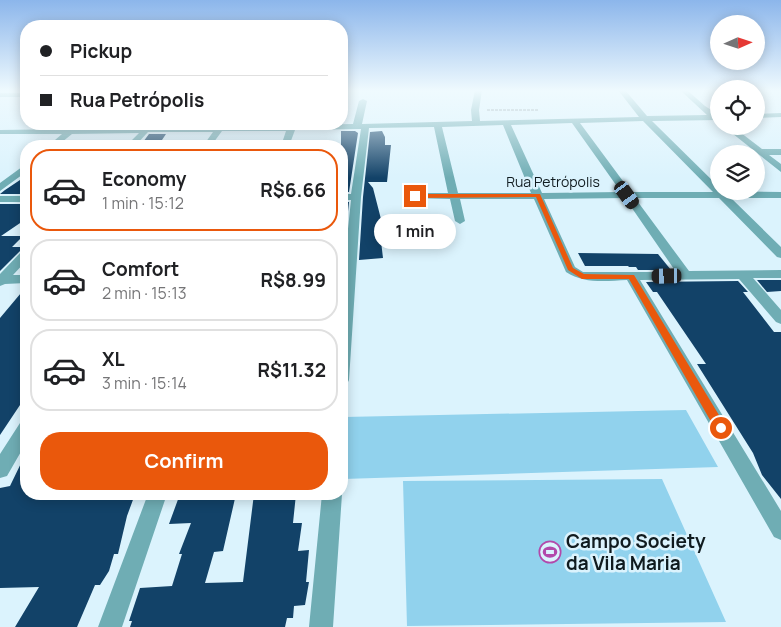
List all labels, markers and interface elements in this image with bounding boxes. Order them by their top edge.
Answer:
north arrow [710,15,765,70]
map controls [710,15,765,200]
text: Pickup [70,38,132,64]
button: locate [710,80,765,135]
text: Rua Petrópolis [70,87,204,113]
button: layers [710,145,765,200]
text: Economy [102,166,186,192]
icon: car [42,168,87,213]
street label: Rua Petrópolis [506,172,600,191]
text: R$6.66 [260,177,326,203]
car [612,178,641,212]
route end [404,185,426,207]
text: 1 min · 15:12 [102,192,184,214]
callout: 1 min [374,214,456,248]
text: 1 min [395,220,435,242]
text: Comfort [102,256,179,282]
icon: car [42,258,87,303]
text: R$8.99 [261,267,326,293]
car [651,268,682,284]
text: 2 min · 15:13 [102,282,187,304]
text: XL [102,346,125,372]
icon: car [42,348,87,393]
text: R$11.32 [258,357,326,383]
text: 3 min · 15:14 [102,372,187,394]
route start [710,417,732,439]
button: Confirm [40,432,328,490]
place label: Campo Society da Vila Maria [566,528,706,576]
sports icon: Campo Society da Vila Maria [538,540,562,564]

